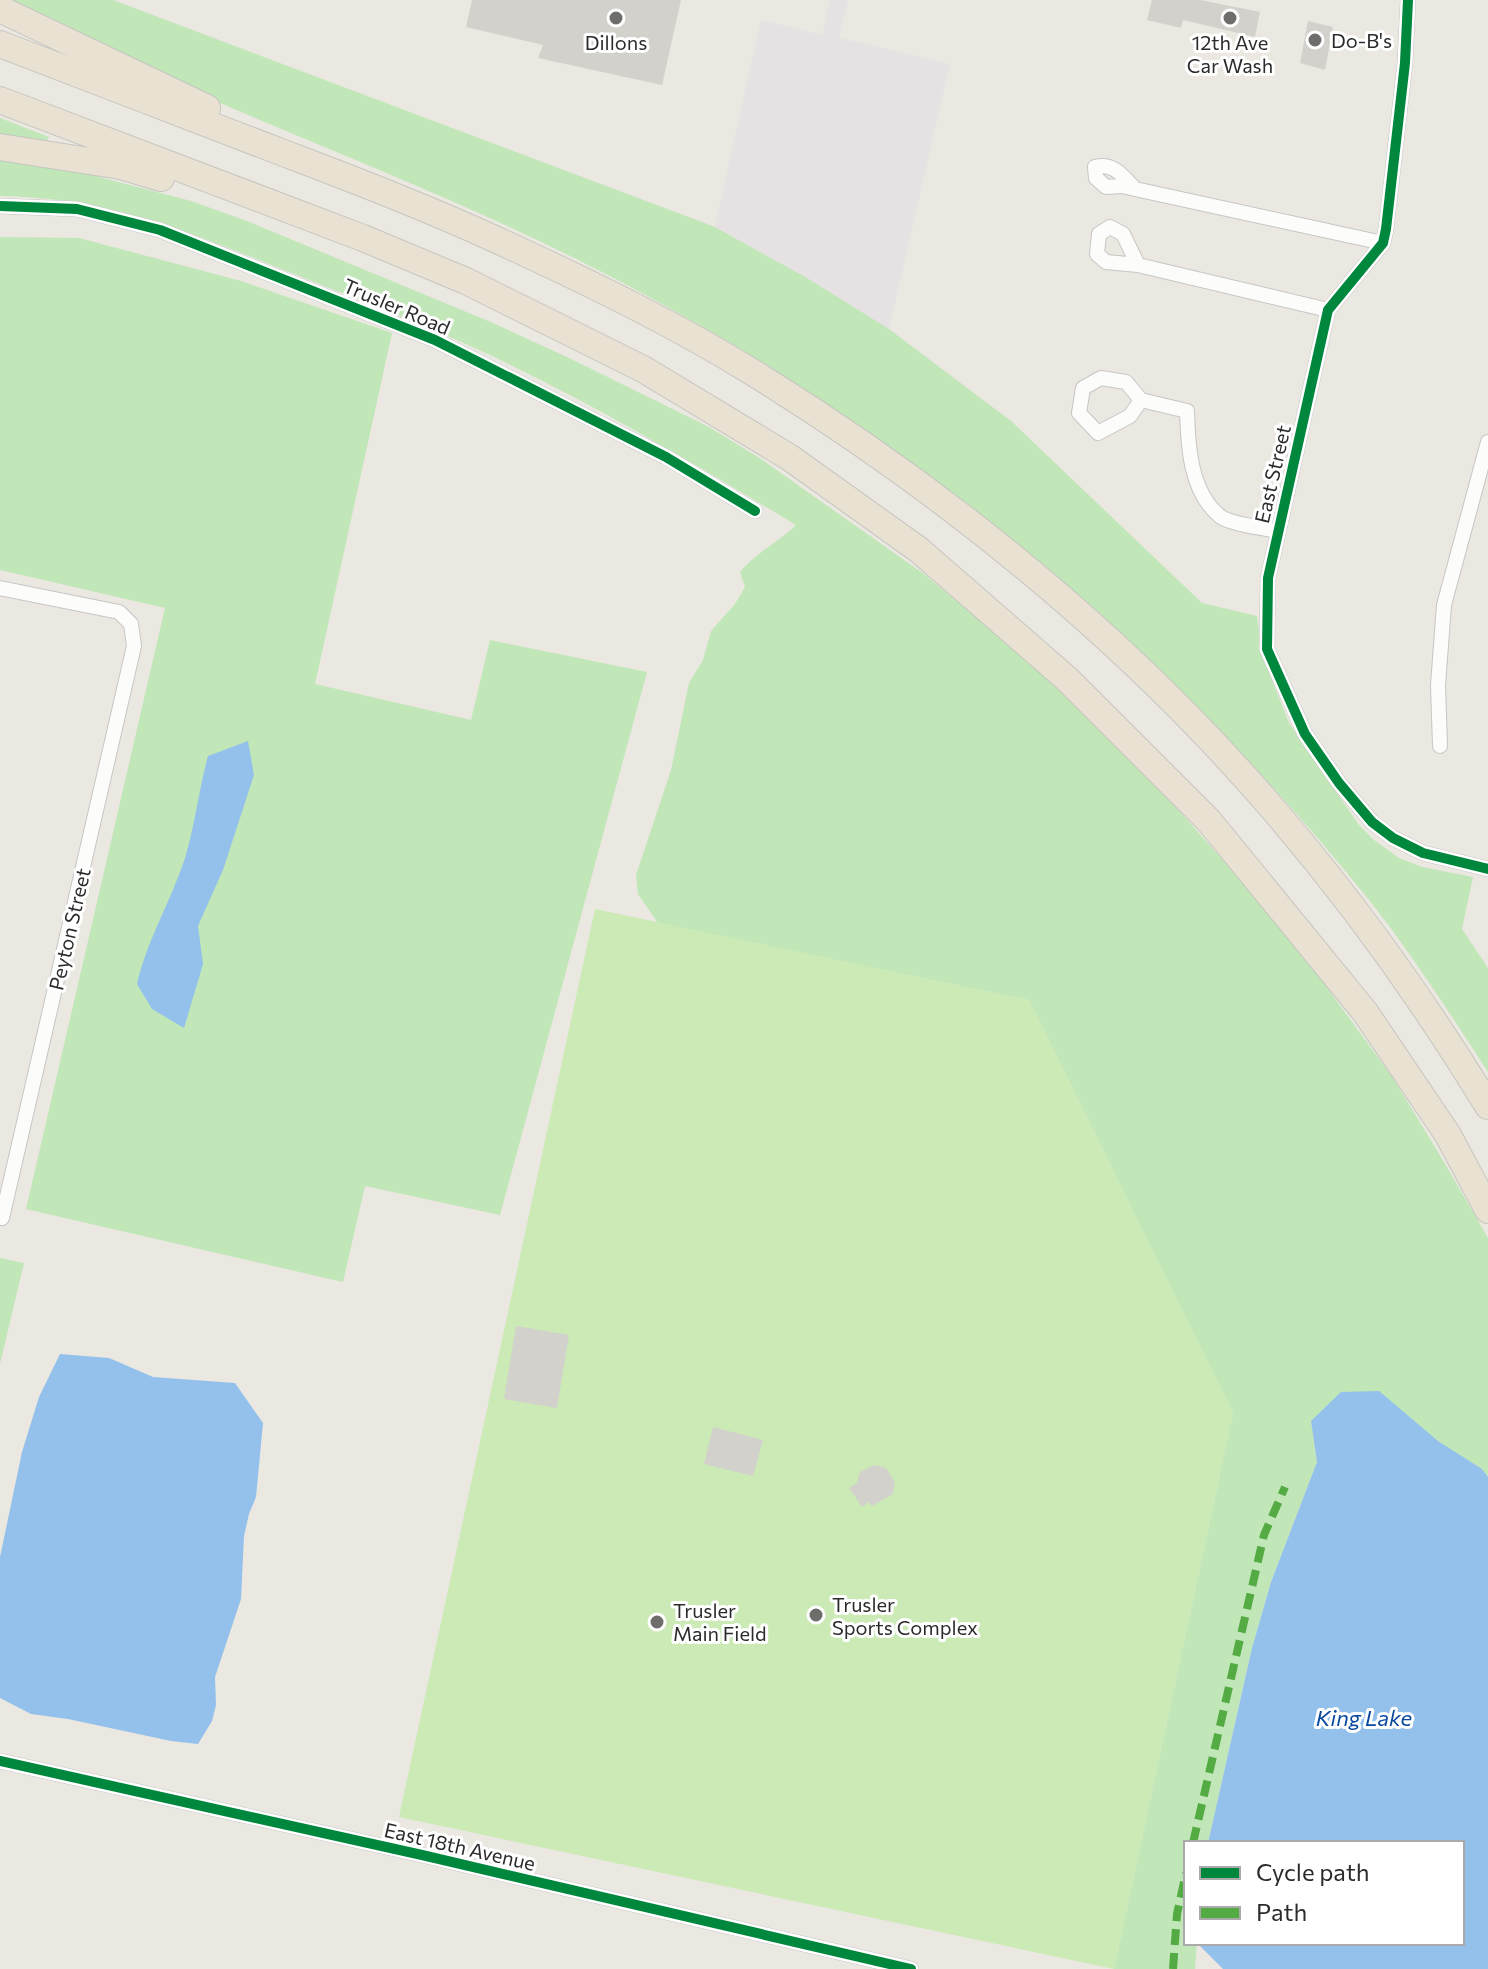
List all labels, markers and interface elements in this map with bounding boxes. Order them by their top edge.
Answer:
marker: Dillons [607,9,625,27]
marker: 12th Ave Car Wash [1221,9,1239,27]
place label: Do-B's [1331,28,1392,52]
place label: Dillons [585,30,647,54]
place label: 12th Ave Car Wash [1187,30,1273,77]
marker: Do-B's [1306,31,1324,49]
street label: Trusler Road [340,273,454,339]
street label: East Street [1249,423,1295,525]
street label: Peyton Street [43,866,95,992]
place label: Trusler Sports Complex [832,1592,978,1639]
place label: Trusler Main Field [673,1598,767,1645]
marker: Trusler Sports Complex [807,1606,825,1624]
marker: Trusler Main Field [648,1613,666,1631]
water label: King Lake [1316,1704,1413,1731]
street label: East 18th Avenue [382,1817,538,1875]
legend [1184,1841,1464,1945]
text: Cycle path [1256,1857,1370,1886]
text: Path [1256,1897,1307,1926]

